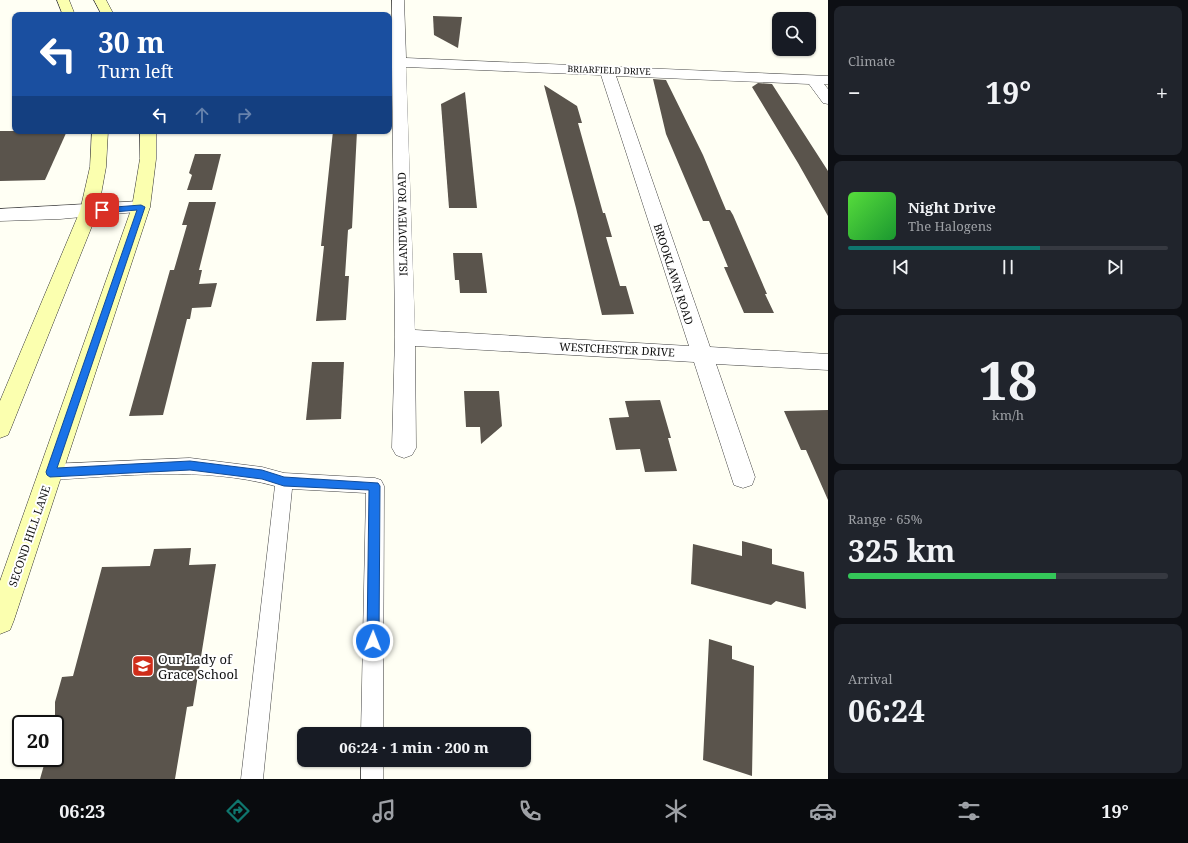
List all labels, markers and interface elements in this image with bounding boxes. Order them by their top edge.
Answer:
map controls [772,12,816,56]
button: search [772,12,816,56]
text: 30 m [98,23,165,61]
icon: left [32,28,84,80]
text: Climate [848,52,895,70]
text: Turn left [98,59,173,83]
street label: BRIARFIELD DRIVE [567,62,651,78]
text: 19° [985,72,1031,113]
text: − [848,77,861,107]
text: + [1156,77,1168,107]
icon: left [149,104,171,126]
icon: ahead [191,104,213,126]
icon: right [233,104,255,126]
street label: ISLANDVIEW ROAD [394,172,410,276]
pin [85,193,119,227]
text: Night Drive [908,197,996,217]
icon: arrive [91,199,113,221]
text: The Halogens [908,217,992,235]
street label: BROOKLAWN ROAD [651,222,697,326]
icon: previous [890,256,912,278]
icon: pause [997,256,1019,278]
icon: next [1104,256,1126,278]
street label: WESTCHESTER DRIVE [559,338,675,360]
text: 18 [979,344,1037,415]
text: km/h [992,406,1024,424]
street label: SECOND HILL LANE [5,483,53,589]
text: Range · 65% [848,510,922,528]
text: 325 km [848,530,955,571]
position arrow [352,620,394,662]
place label: Our Lady of Grace School [158,650,238,683]
school or university icon: Our Lady of Grace School [130,653,156,679]
text: Arrival [848,670,892,688]
text: 06:24 [848,690,925,731]
speed limit sign: 20 [12,715,64,767]
text: 06:24 · 1 min · 200 m [339,737,489,757]
icon: directions [224,797,252,825]
icon: music [370,797,398,825]
icon: phone [516,797,544,825]
icon: climate [662,797,690,825]
icon: car [809,797,837,825]
icon: filters [955,797,983,825]
text: 06:23 [59,799,105,823]
text: 19° [1101,799,1129,823]

